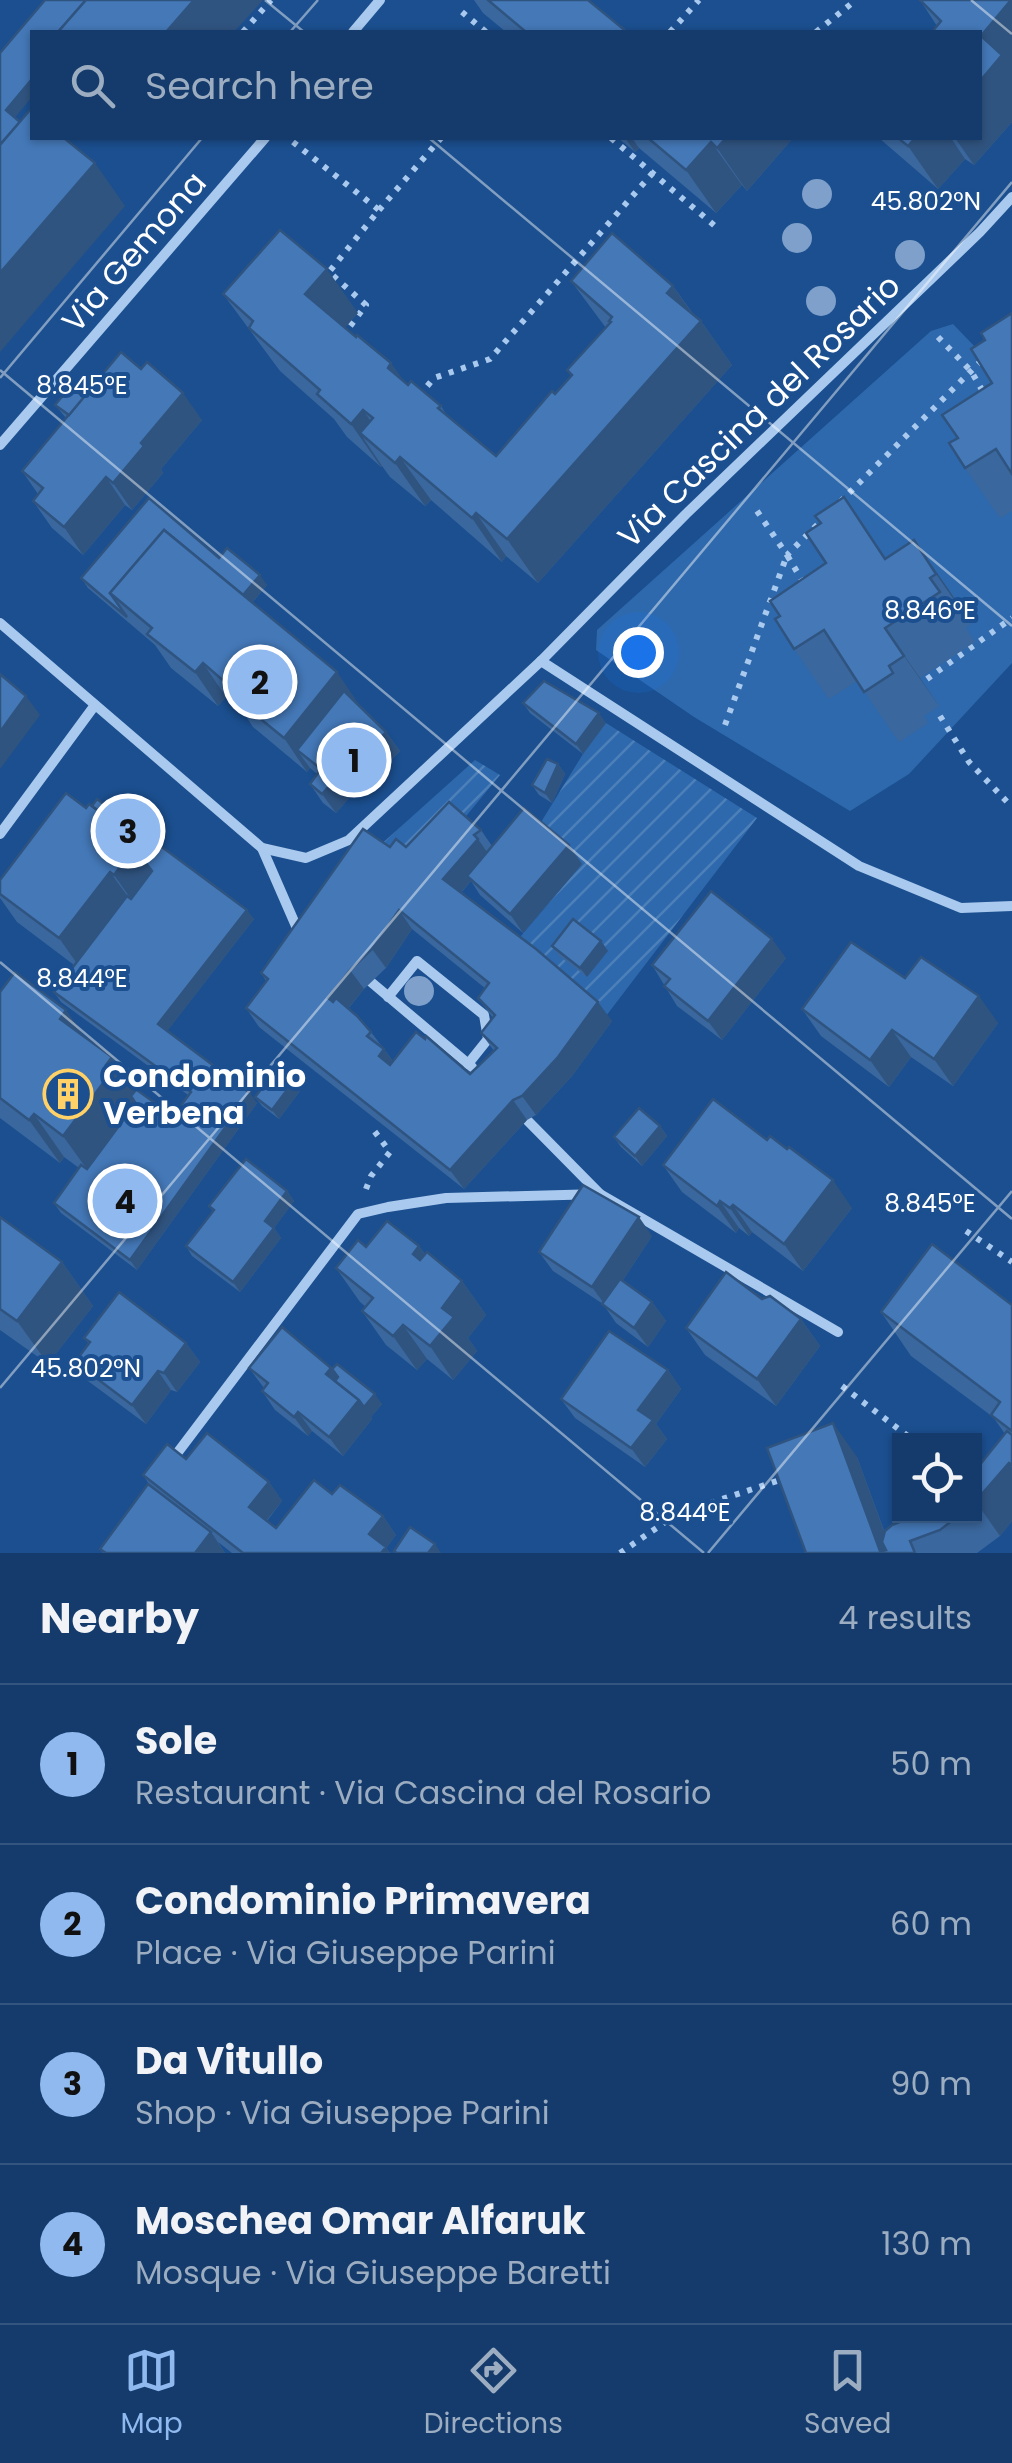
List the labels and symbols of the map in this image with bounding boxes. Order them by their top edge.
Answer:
street label: Via Gemona [51,161,216,342]
text: 45.802°N [871,184,981,219]
street label: Via Cascina del Rosario [607,263,910,558]
text: 8.845°E [36,368,128,403]
text: 8.846°E [884,593,976,628]
your location [613,627,664,678]
pin: 2 [228,644,292,720]
pin: 1 [322,722,386,798]
pin: 3 [96,794,160,868]
text: 8.844°E [36,961,128,996]
place label: Condominio Verbena [103,1053,306,1135]
building icon: Condominio Verbena [42,1068,94,1120]
pin: 4 [92,1164,158,1238]
text: 8.845°E [884,1186,976,1221]
text: 45.802°N [31,1351,141,1386]
text: 8.844°E [639,1495,731,1530]

